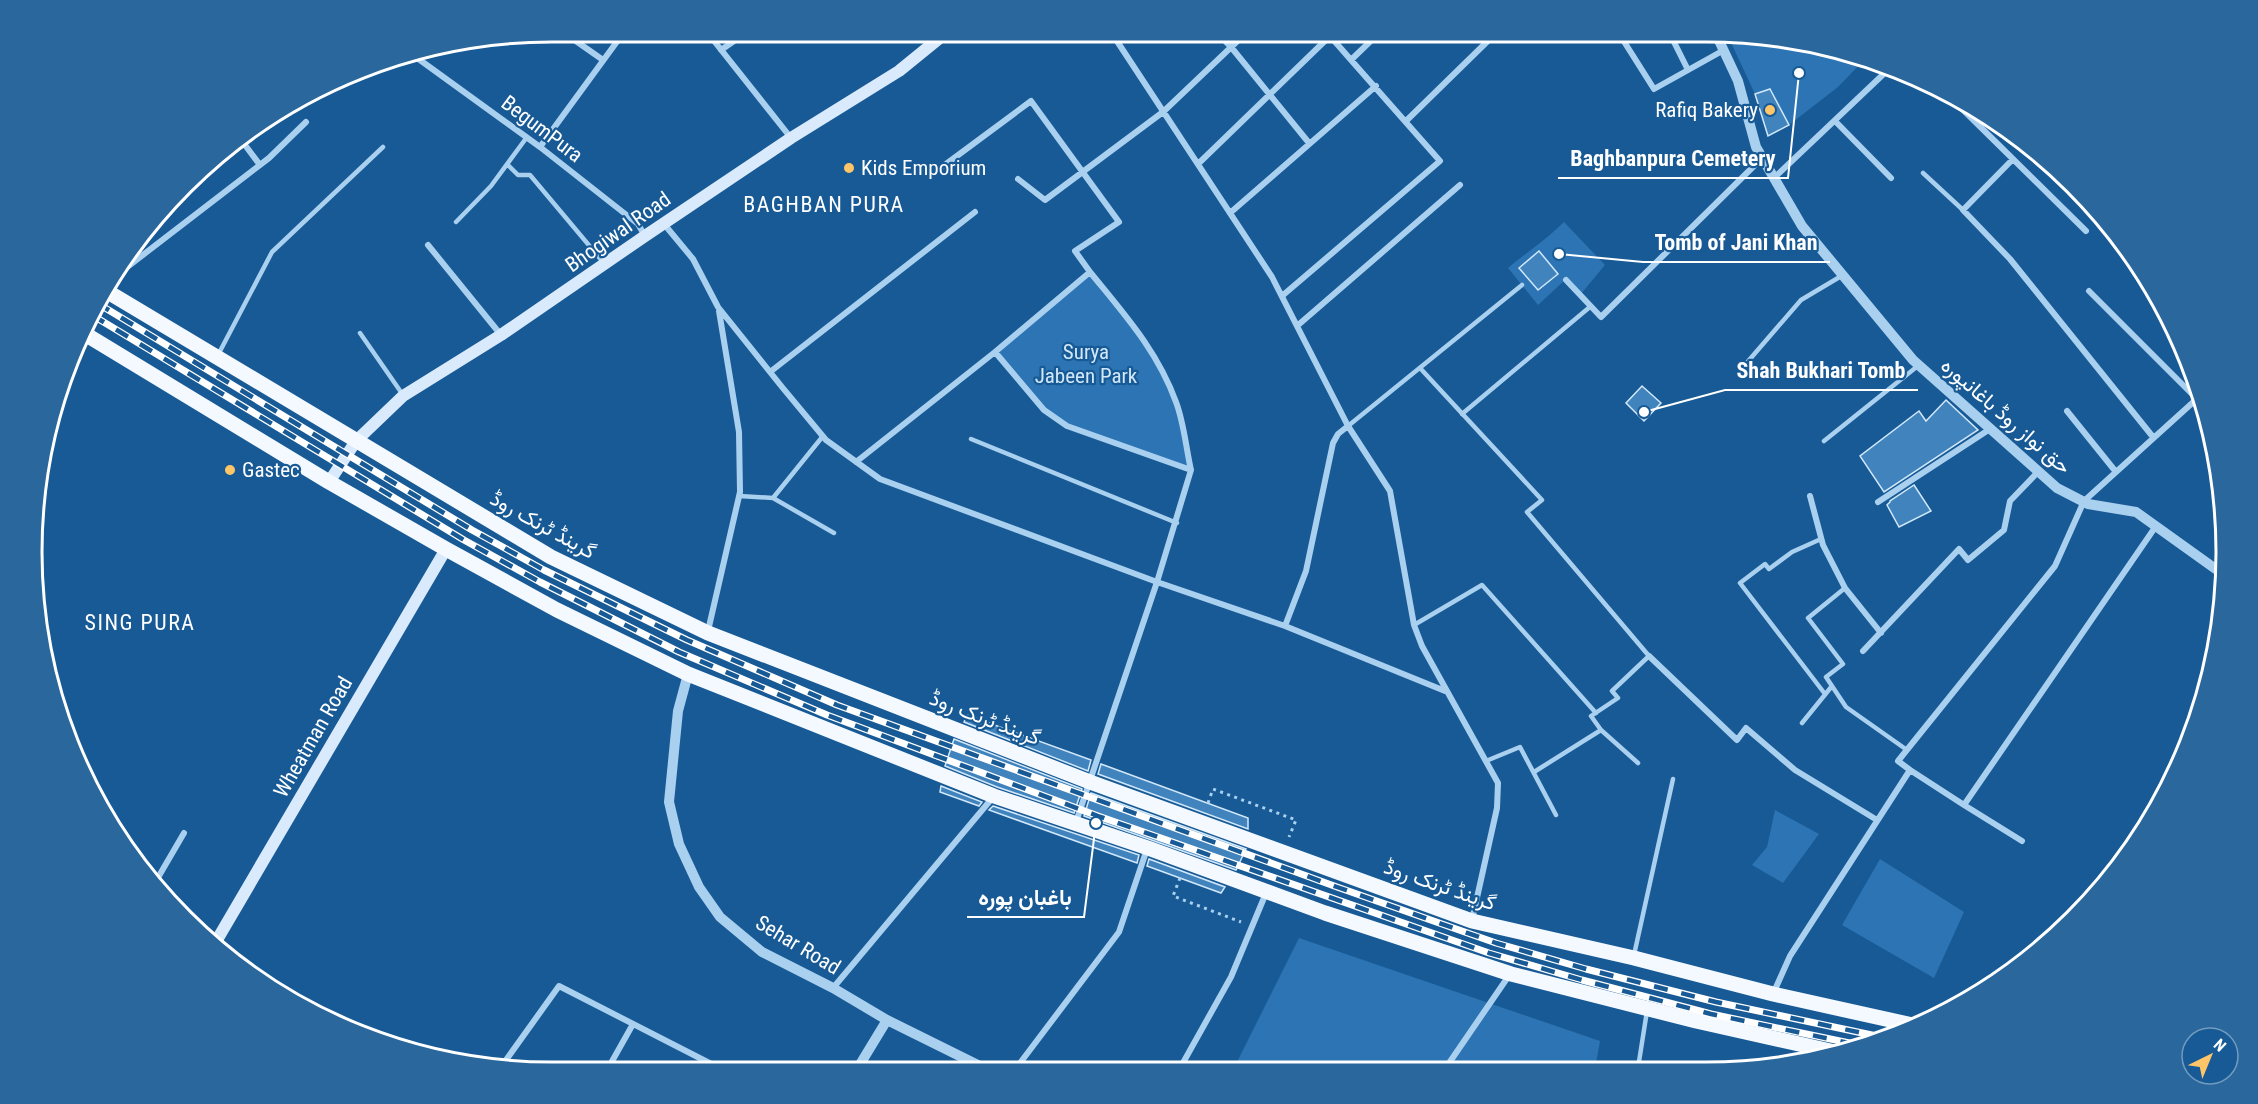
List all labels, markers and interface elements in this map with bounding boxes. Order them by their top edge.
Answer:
street label: BegumPura [497,91,587,167]
place label: Rafiq Bakery [1655,98,1758,122]
marker: Rafiq Bakery [1763,103,1777,117]
callout: Baghbanpura Cemetery [1558,138,1788,178]
text: Baghbanpura Cemetery [1570,146,1776,171]
place label: Kids Emporium [861,156,986,180]
marker: Kids Emporium [842,161,856,175]
street label: Bhogiwal Road [561,187,675,277]
district label: BAGHBAN PURA [743,192,905,217]
callout: Tomb of Jani Khan [1643,222,1830,262]
text: Tomb of Jani Khan [1655,230,1817,255]
park label: Surya Jabeen Park [1035,340,1138,388]
callout: Shah Bukhari Tomb [1725,350,1918,390]
street label: حق نواز روڈ باغانپورہ [1935,353,2076,480]
text: Shah Bukhari Tomb [1737,358,1906,383]
place label: Gastec [242,458,300,482]
marker: Gastec [223,463,237,477]
street label: گرینڈ ٹرنک روڈ [486,486,600,565]
district label: SING PURA [85,610,196,635]
street label: Wheatman Road [269,672,357,802]
street label: گرینڈ ٹرنک روڈ [926,686,1044,751]
street label: گرینڈ ٹرنک روڈ [1381,855,1499,916]
callout: باغبان پورہ [967,877,1084,917]
text: باغبان پورہ [978,885,1072,913]
street label: Sehar Road [751,910,845,980]
north arrow [2180,1026,2240,1086]
text: N [2210,1035,2230,1056]

